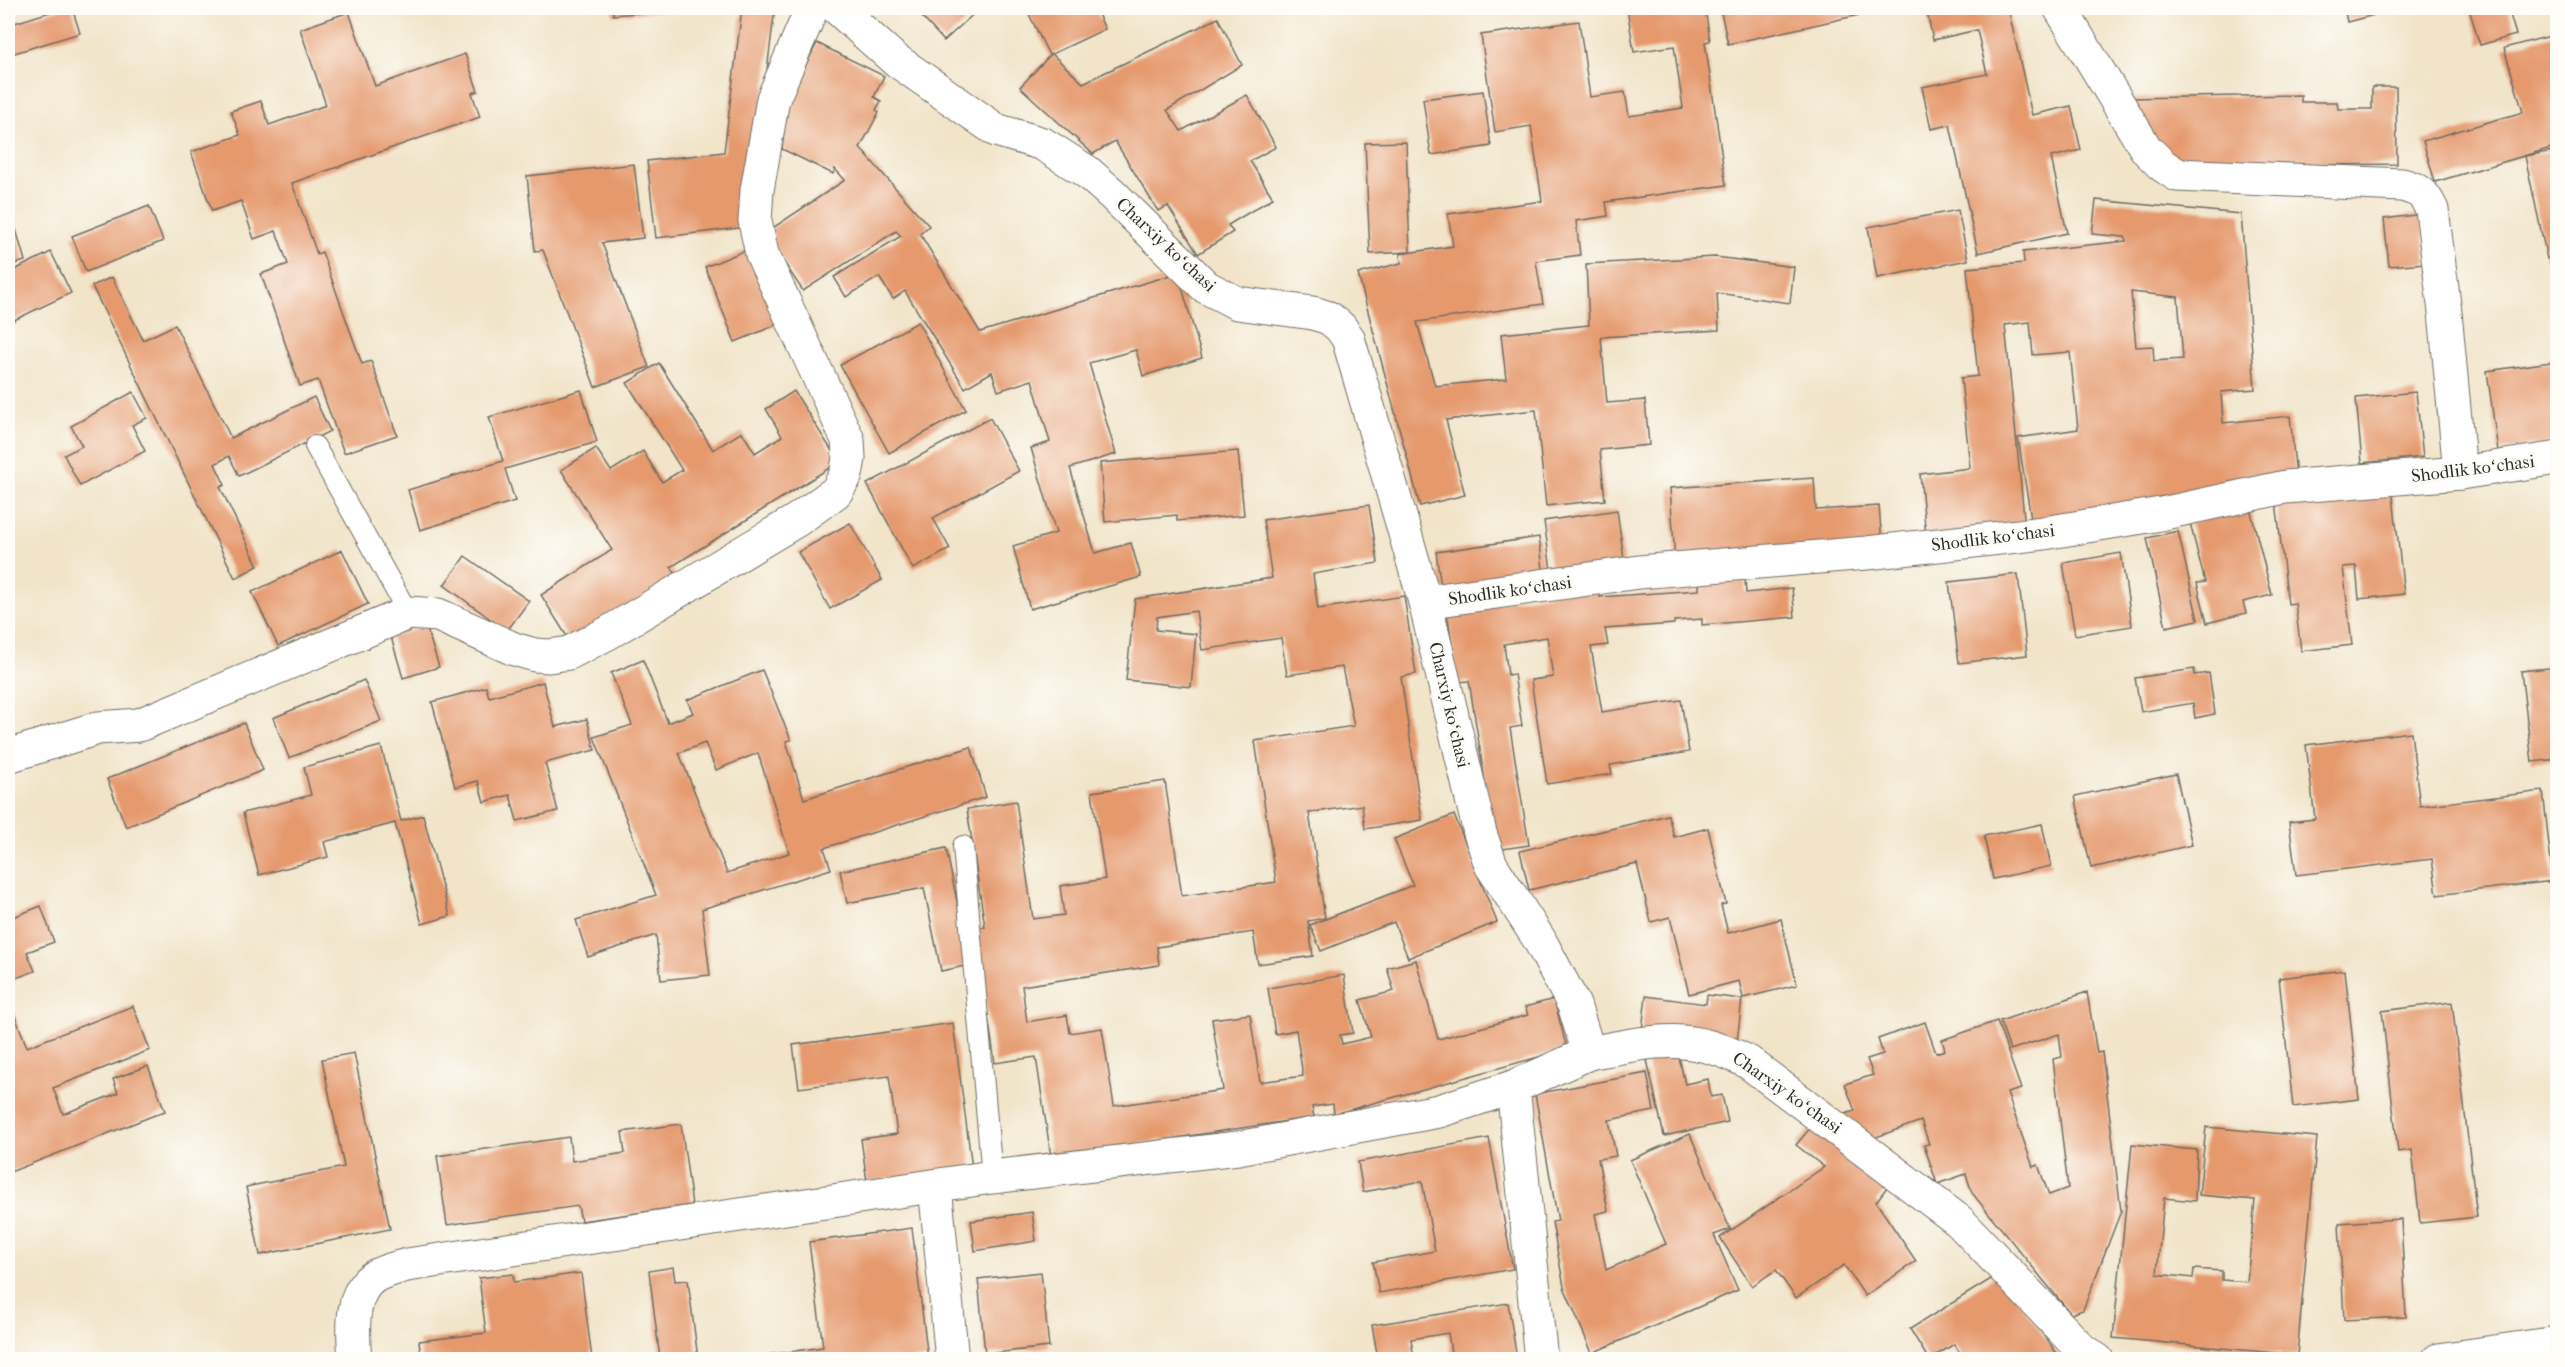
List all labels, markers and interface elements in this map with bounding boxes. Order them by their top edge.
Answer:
street label: Charxiy koʻchasi [1112,194,1221,297]
street label: Shodlik koʻchasi [2410,451,2537,487]
street label: Shodlik koʻchasi [1930,520,2057,556]
street label: Shodlik koʻchasi [1447,572,1574,610]
street label: Charxiy koʻchasi [1424,640,1474,771]
street label: Charxiy koʻchasi [1728,1048,1846,1139]

